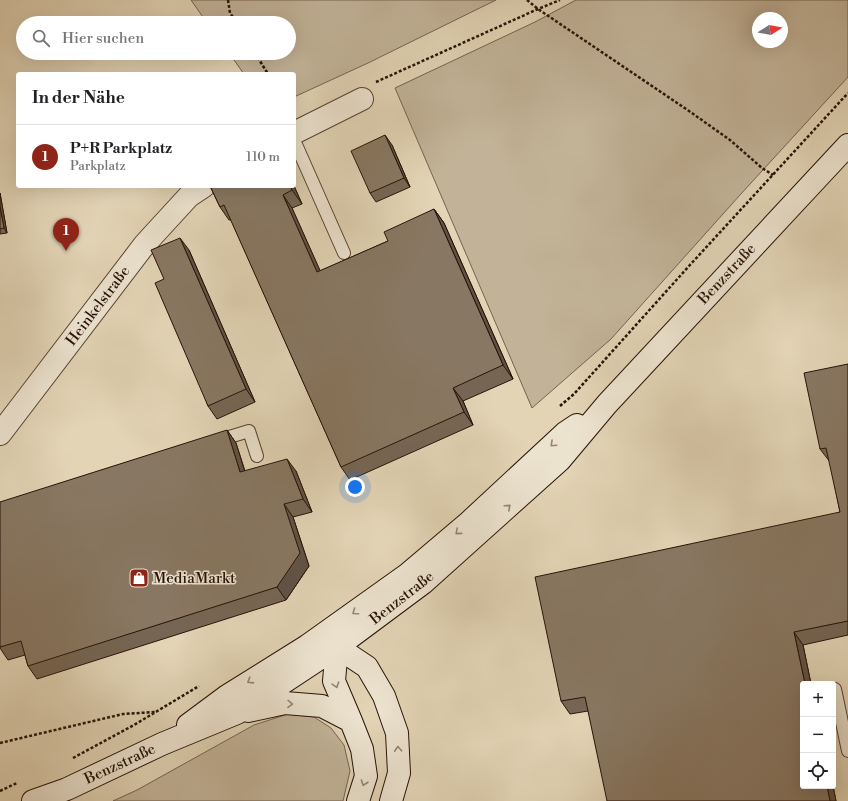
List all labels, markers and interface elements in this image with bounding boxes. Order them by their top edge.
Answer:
north arrow [752,12,788,48]
search box [16,16,296,60]
icon: search [30,27,52,49]
text: Hier suchen [62,29,144,48]
text: In der Nähe [32,87,125,109]
text: P+R Parkplatz [70,139,172,158]
text: 1 [42,149,48,165]
text: 110 m [246,149,280,165]
text: Parkplatz [70,158,126,174]
pin: 1 [53,218,79,251]
street label: Benzstraße [693,240,760,309]
street label: Heinkelstraße [62,262,134,350]
one-way arrow [551,439,558,446]
your location [345,477,365,497]
one-way arrow [503,505,510,512]
one-way arrow [455,527,462,534]
shop icon: MediaMarkt [128,567,150,589]
street label: Benzstraße [365,567,438,630]
place label: MediaMarkt [153,569,236,588]
one-way arrow [353,607,360,614]
one-way arrow [247,677,254,684]
map controls [800,681,836,789]
button: + [800,681,836,717]
one-way arrow [331,682,340,689]
one-way arrow [287,700,293,708]
button: − [800,717,836,753]
street label: Benzstraße [81,739,159,789]
one-way arrow [393,746,402,752]
button: locate [800,753,836,789]
one-way arrow [360,779,369,786]

